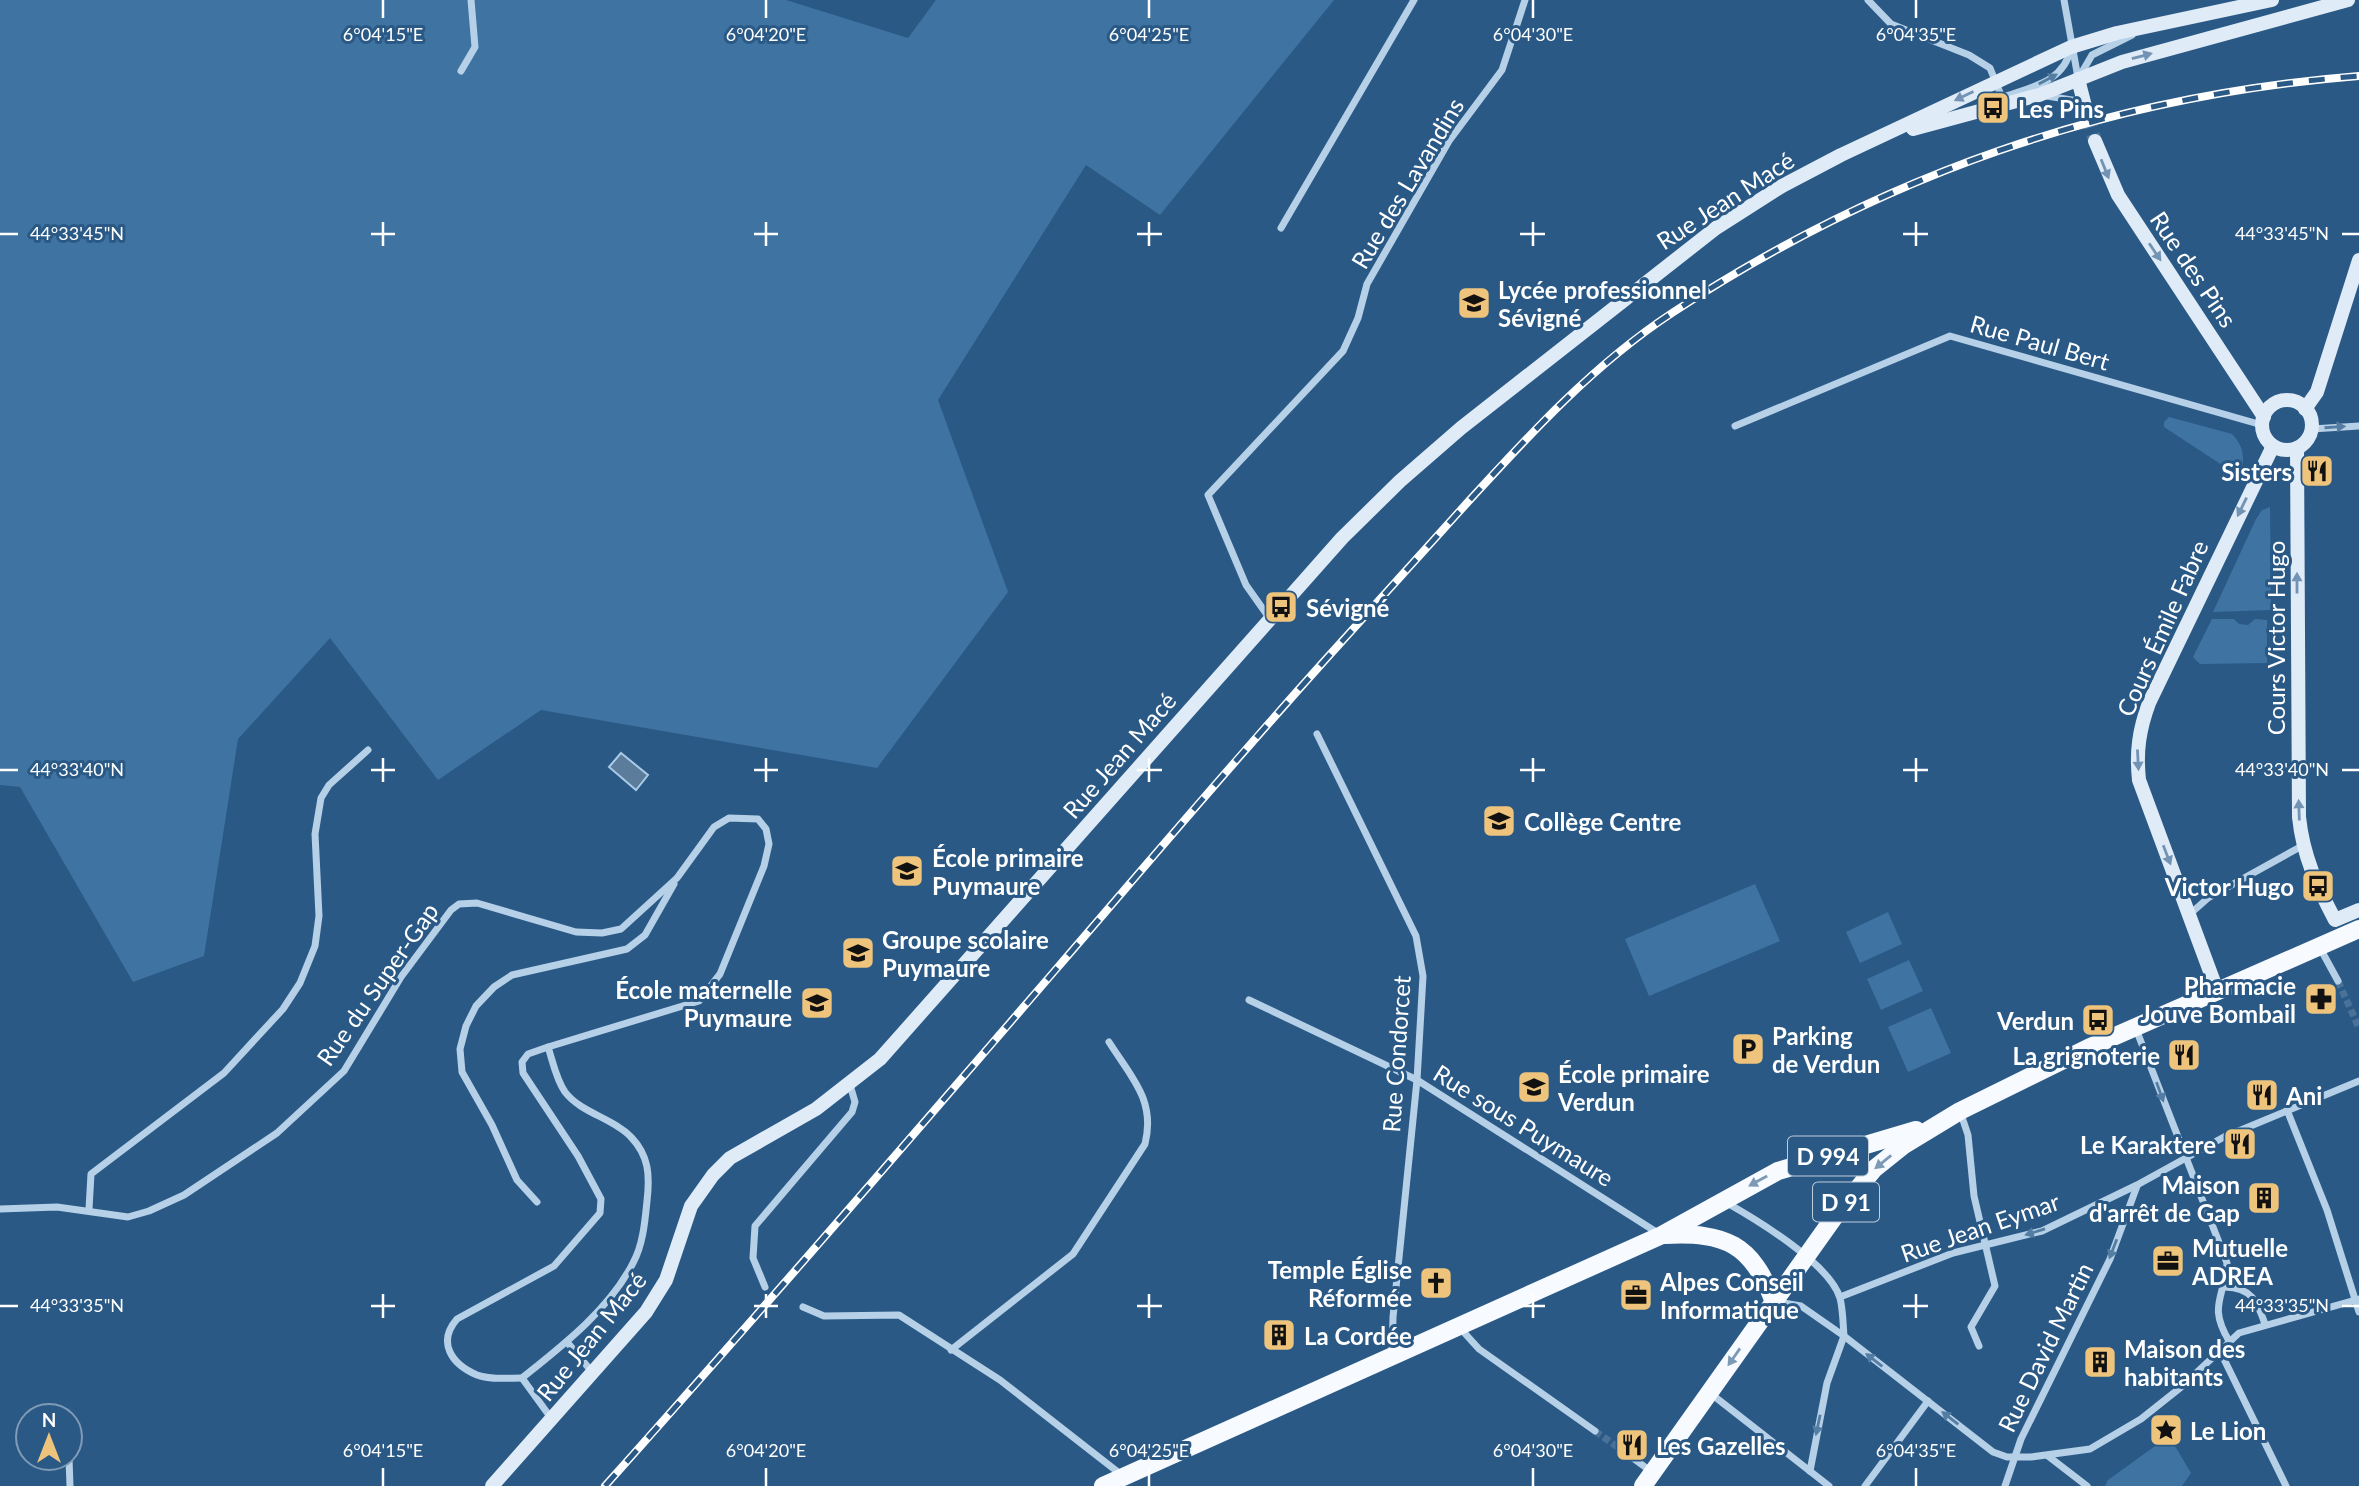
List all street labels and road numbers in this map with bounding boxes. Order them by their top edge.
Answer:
street label: Rue des Lavandins [1345,92,1469,274]
street label: Rue Jean Macé [1651,145,1799,255]
street label: Rue des Pins [2145,206,2243,332]
street label: Rue Paul Bert [1967,308,2113,376]
street label: Cours Émile Fabre [2110,535,2214,721]
street label: Cours Victor Hugo [2261,541,2290,735]
street label: Rue Jean Macé [1056,686,1182,824]
street label: Rue du Super-Gap [310,897,444,1071]
street label: Rue Condorcet [1376,974,1416,1133]
street label: Rue sous Puymaure [1429,1058,1619,1192]
road number: D 994 [1788,1136,1868,1176]
road number: D 91 [1813,1182,1879,1222]
street label: Rue Jean Eymar [1897,1186,2063,1268]
street label: Rue David Martin [1991,1258,2099,1436]
street label: Rue Jean Macé [530,1266,652,1406]

